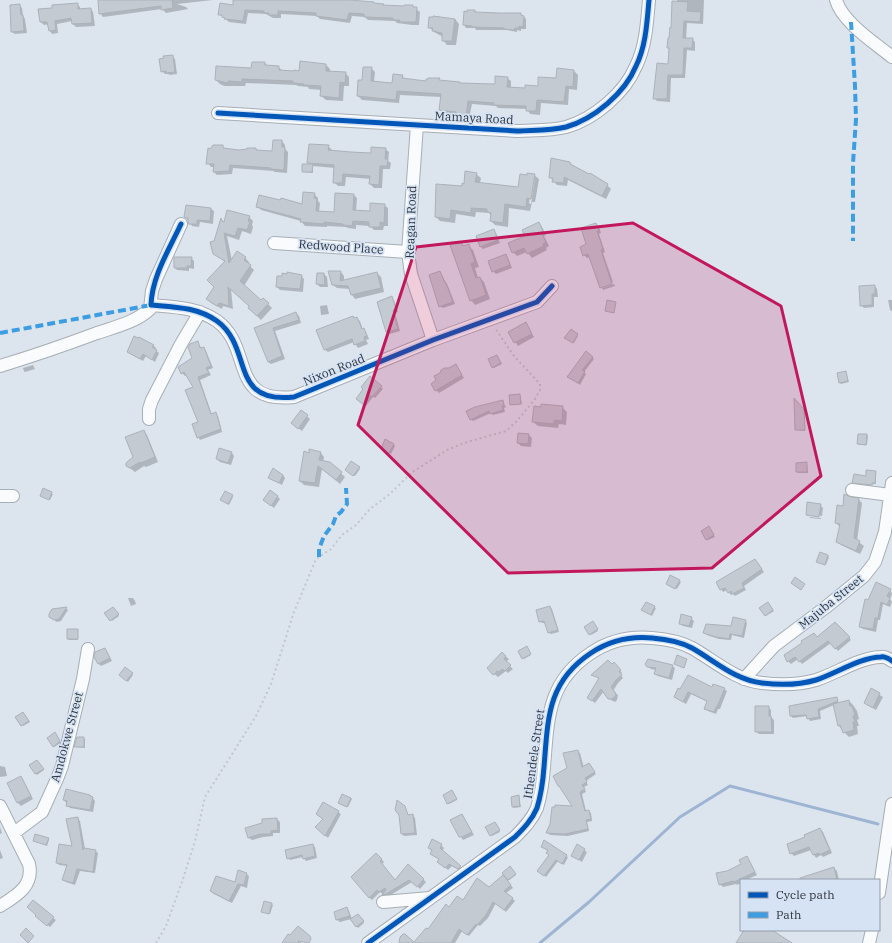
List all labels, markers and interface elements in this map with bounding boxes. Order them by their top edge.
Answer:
street label: Mamaya Road [434,108,514,127]
street label: Reagan Road [402,185,419,259]
street label: Redwood Place [298,236,384,257]
street label: Nixon Road [301,350,367,389]
street label: Majuba Street [795,571,866,632]
street label: Amdokwe Street [47,690,86,784]
street label: Ithendele Street [520,708,547,800]
legend [740,879,880,931]
text: Cycle path [776,887,835,902]
text: Path [776,907,802,922]

